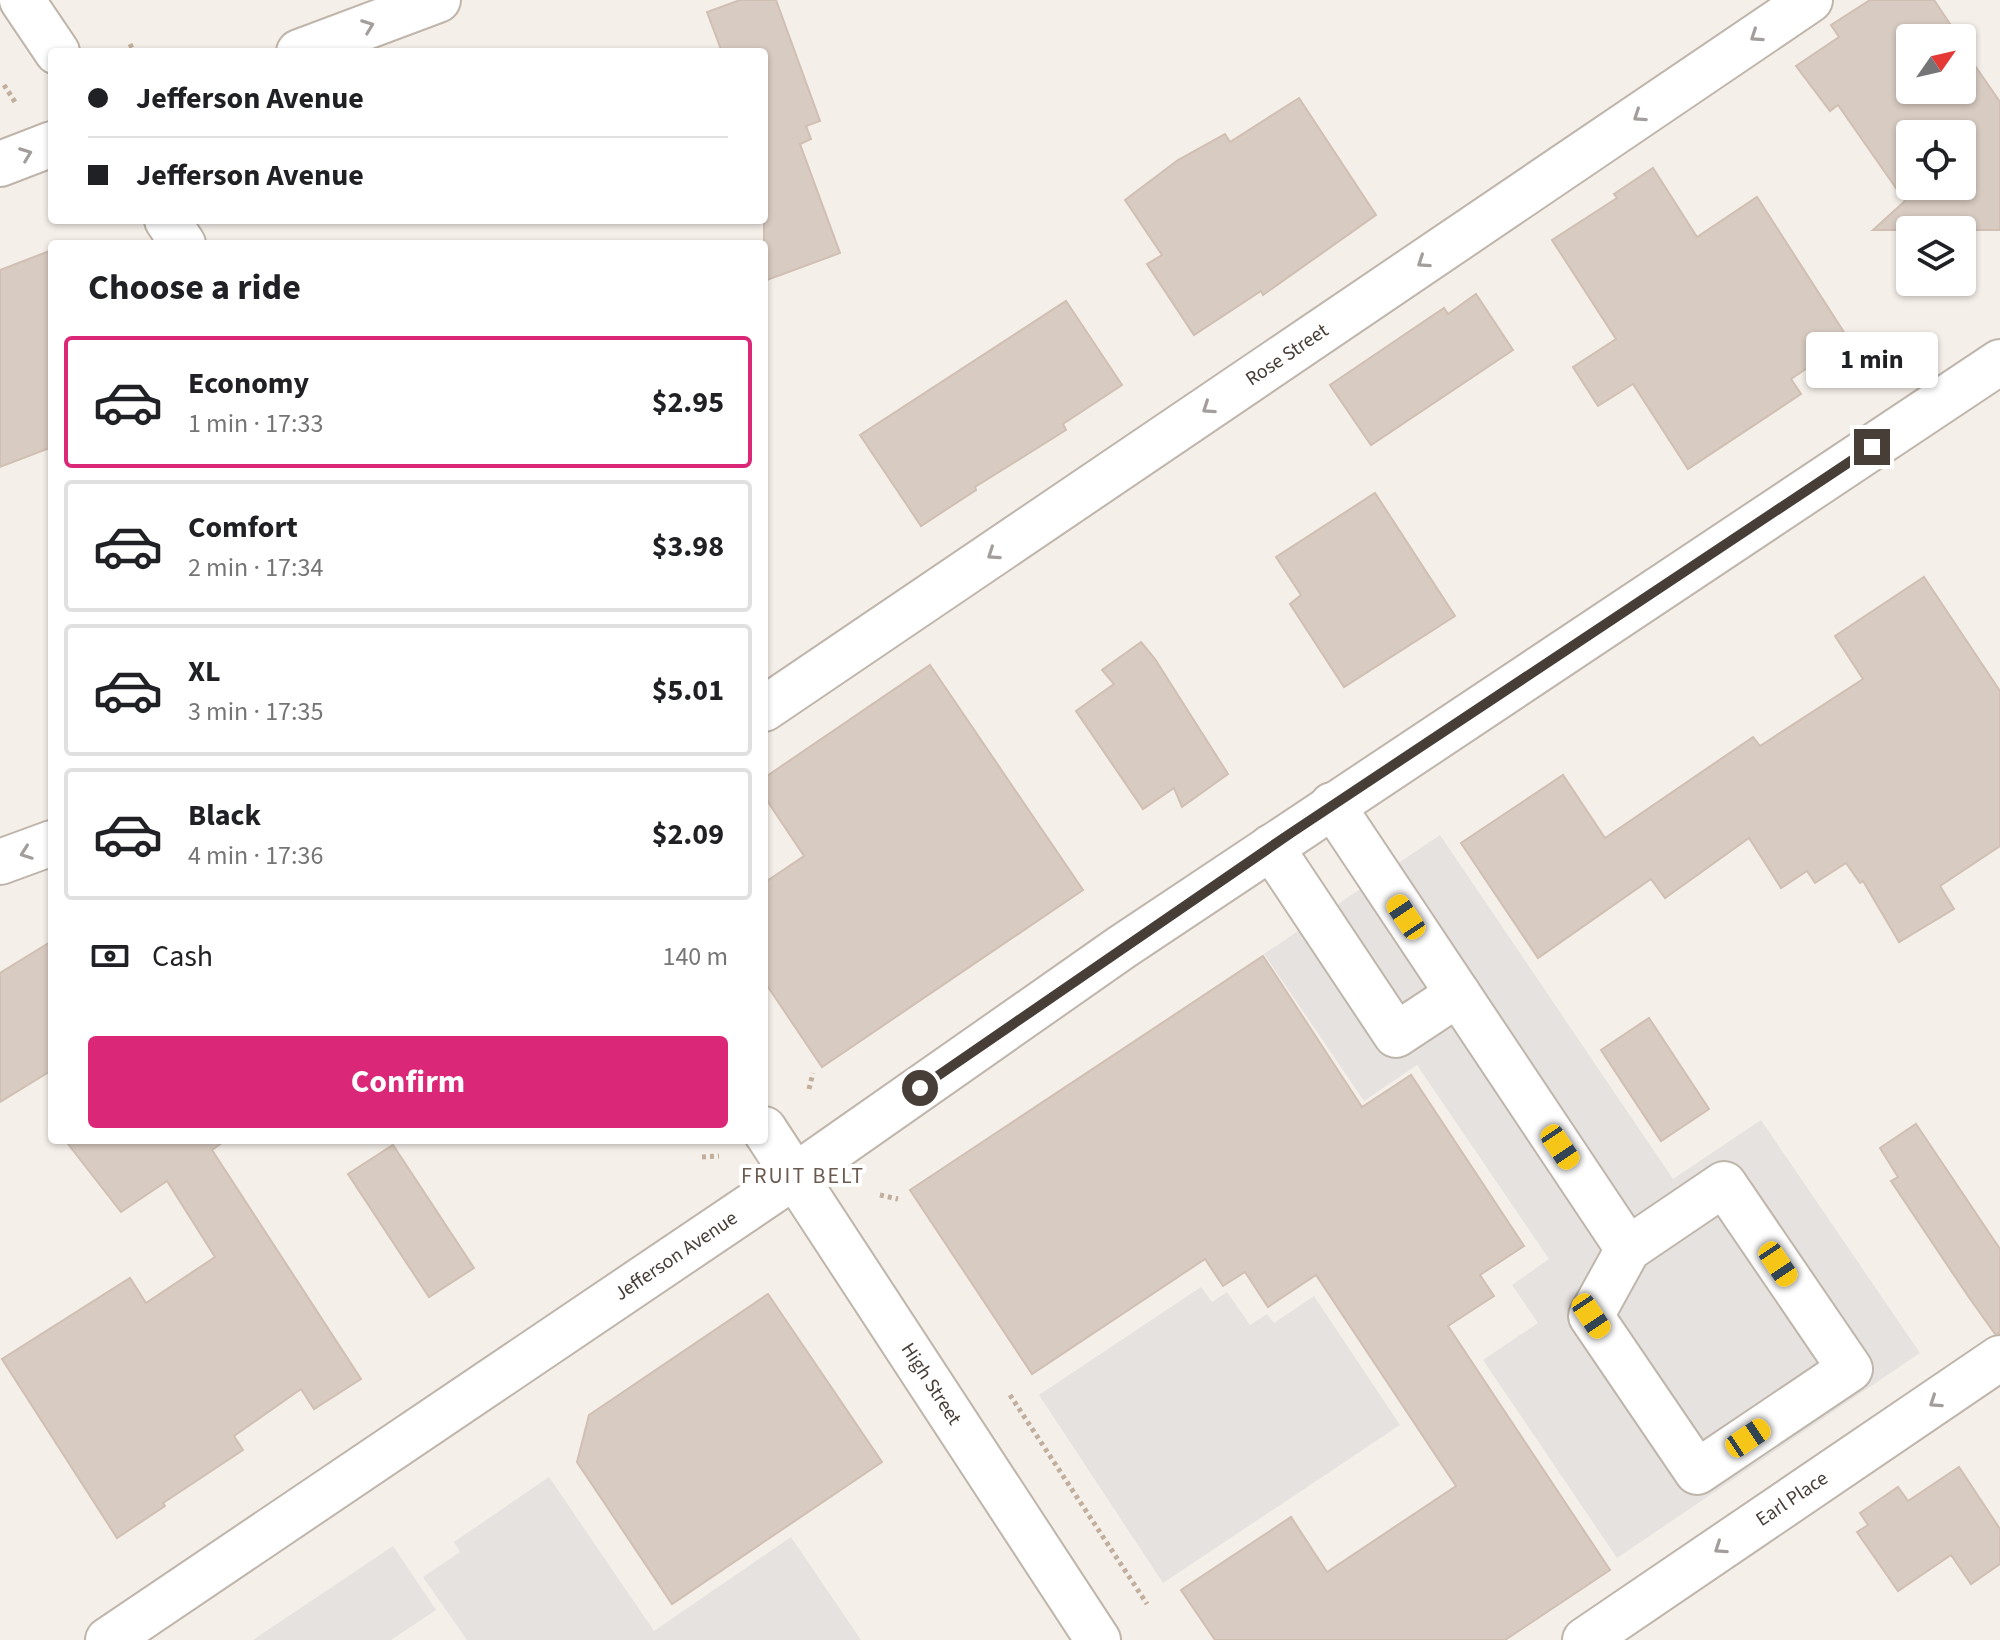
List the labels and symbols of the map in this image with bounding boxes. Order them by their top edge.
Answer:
one-way arrow [360,19,374,36]
north arrow [1896,24,1976,104]
one-way arrow [1751,26,1765,41]
one-way arrow [1633,106,1647,121]
one-way arrow [18,147,32,164]
one-way arrow [1418,252,1432,267]
street label: Rose Street [1240,317,1334,393]
callout: 1 min [1806,331,1938,387]
one-way arrow [1203,398,1217,413]
route end [1854,429,1890,465]
one-way arrow [988,544,1002,559]
one-way arrow [20,843,34,859]
car [1383,890,1429,944]
route start [902,1070,938,1106]
car [1537,1120,1583,1174]
district label: FRUIT BELT [741,1160,865,1192]
street label: Jefferson Avenue [609,1204,743,1308]
car [1755,1237,1801,1291]
car [1568,1289,1614,1343]
street label: High Street [894,1337,968,1431]
one-way arrow [1930,1392,1944,1407]
car [1721,1415,1775,1461]
street label: Earl Place [1750,1464,1834,1533]
one-way arrow [1715,1538,1729,1553]

